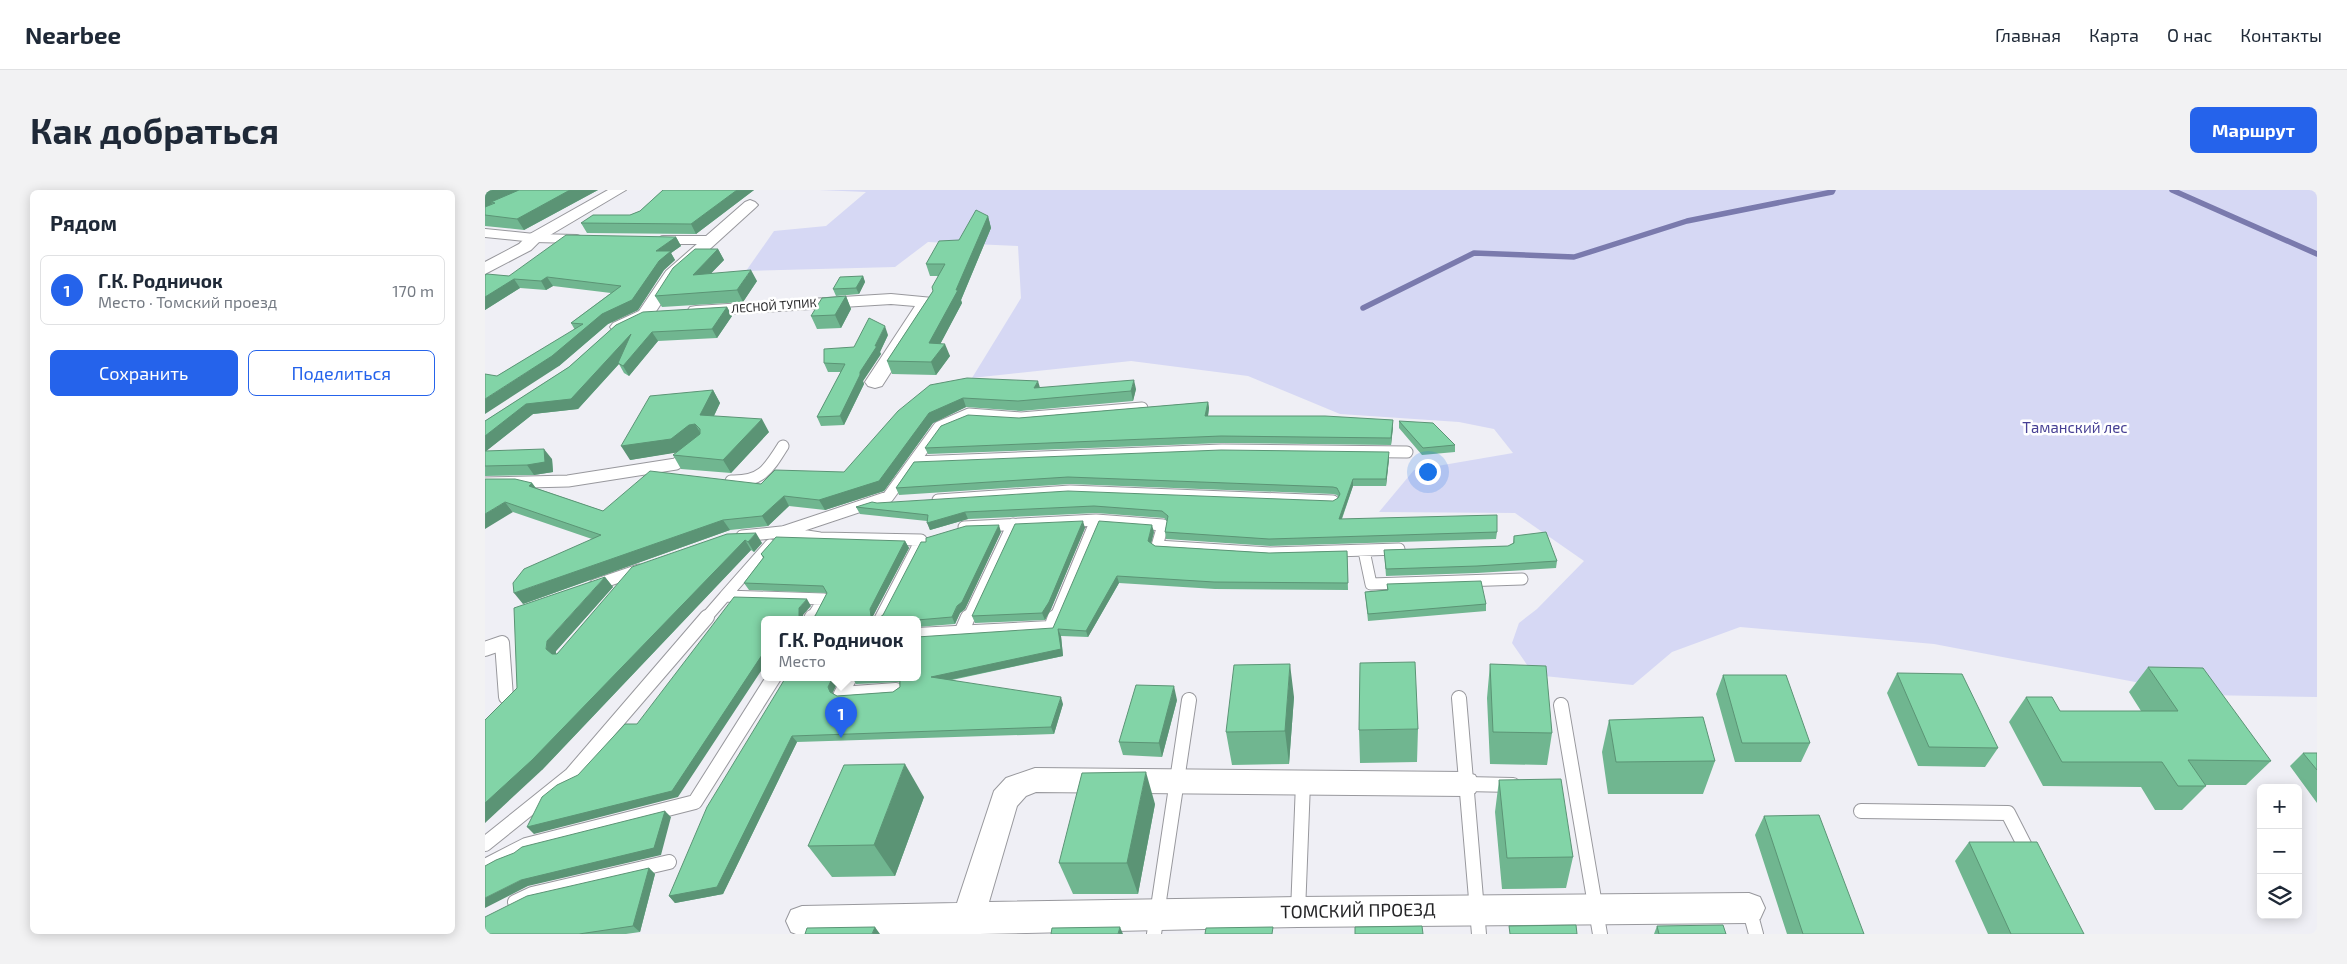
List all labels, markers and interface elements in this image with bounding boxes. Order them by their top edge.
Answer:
text: Nearbee [25,20,121,49]
text: Главная [1995,24,2061,46]
text: Карта [2089,24,2139,46]
text: О нас [2167,24,2212,46]
text: Контакты [2240,24,2322,46]
button: Маршрут [2190,107,2317,153]
text: Как добраться [30,109,279,151]
text: Рядом [50,210,117,235]
text: Г.К. Родничок [98,269,223,292]
text: 1 [64,281,70,300]
text: 170 m [392,281,434,300]
text: Место · Томский проезд [98,292,277,311]
street label: ЛЕСНОЙ ТУПИК [731,295,817,315]
button: Сохранить [50,350,238,396]
button: Поделиться [248,350,435,396]
park label: Таманский лес [2022,418,2128,436]
your location [1415,459,1441,485]
popup [761,616,921,681]
text: Г.К. Родничок [779,628,903,651]
text: Место [779,651,826,670]
pin: 1 [825,697,857,738]
map controls [2257,784,2302,919]
button: + [2257,784,2302,829]
button: − [2257,829,2302,874]
button: layers [2257,874,2302,919]
street label: ТОМСКИЙ ПРОЕЗД [1280,898,1436,922]

